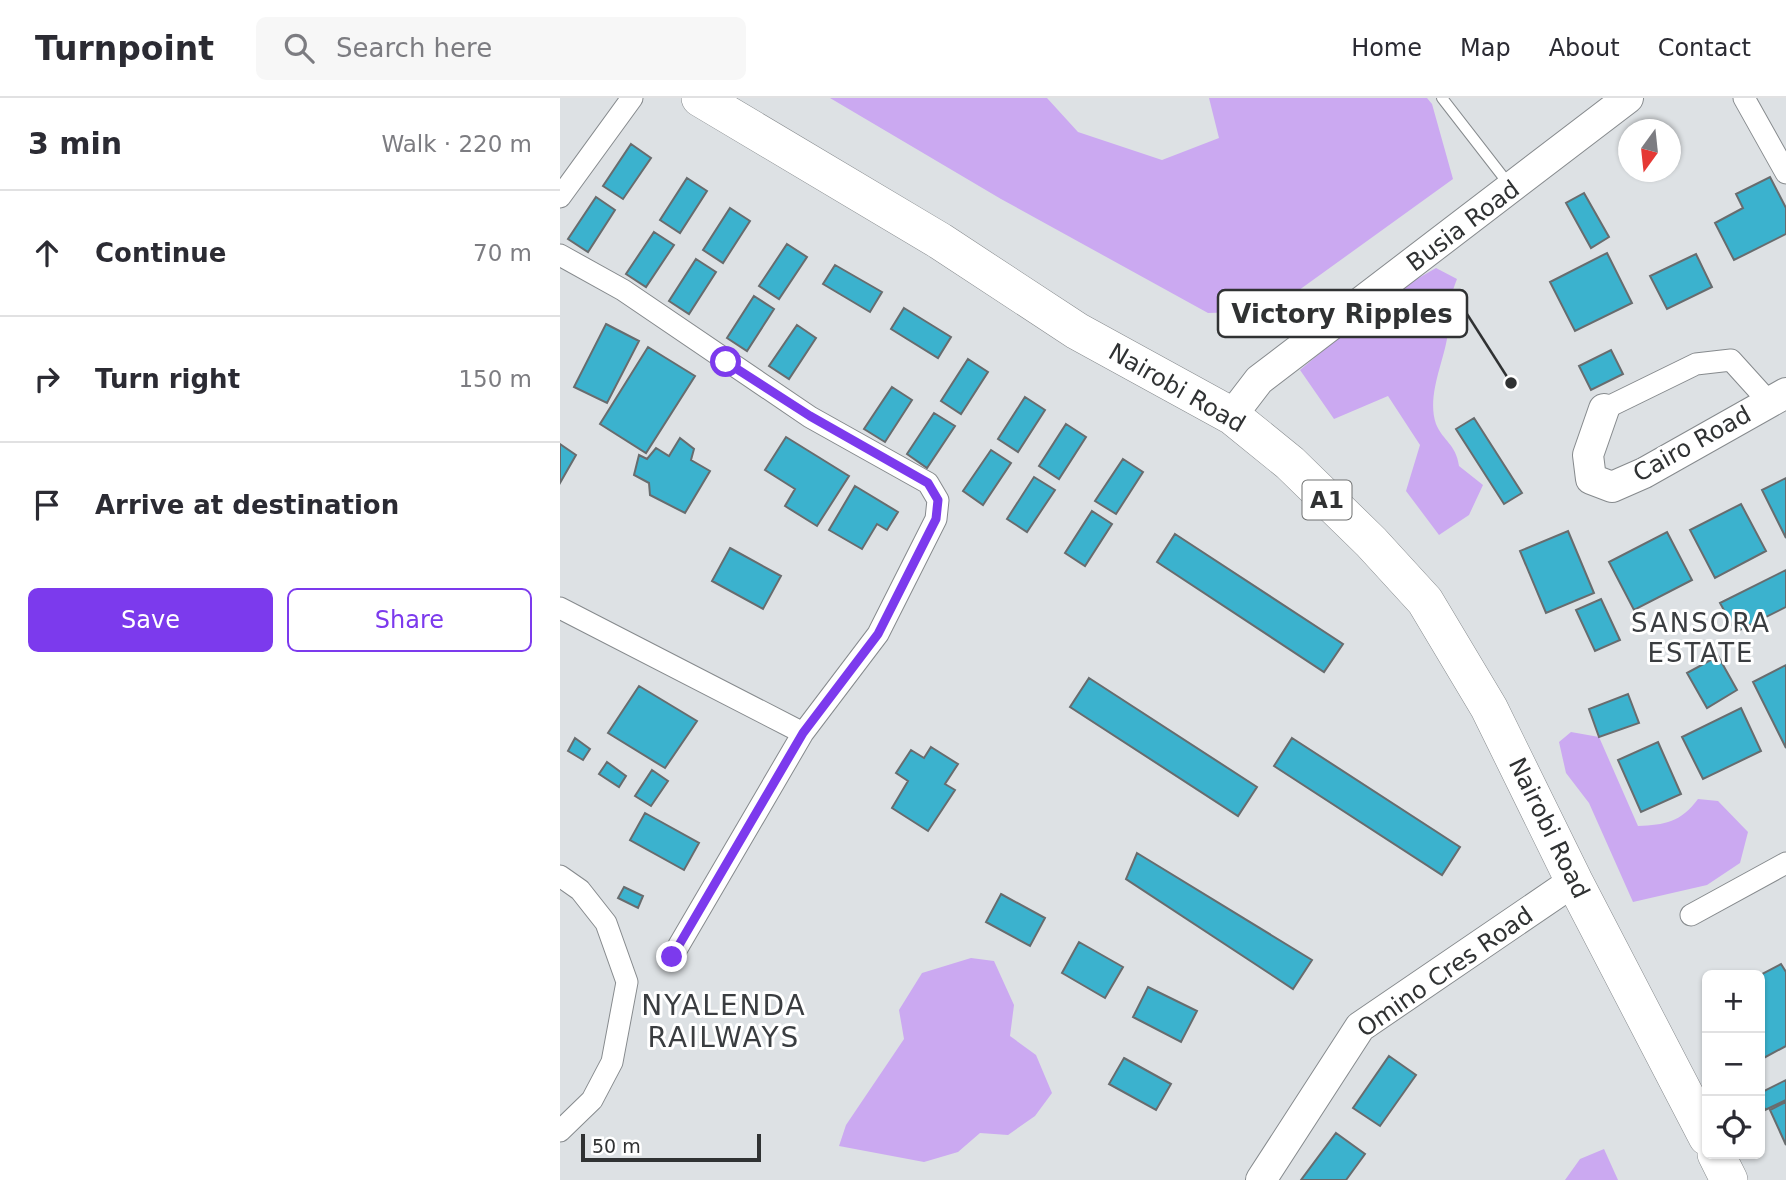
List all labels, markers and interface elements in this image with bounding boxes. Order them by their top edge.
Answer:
search box [256,17,746,80]
text: Turnpoint [35,29,214,68]
icon: search [280,29,318,67]
text: Search here [336,33,492,63]
text: Home [1351,34,1422,62]
text: Map [1460,34,1511,62]
text: About [1549,34,1620,62]
text: Contact [1658,34,1751,62]
north arrow [1618,119,1681,182]
text: 3 min [28,126,122,161]
text: Walk · 220 m [381,131,532,157]
street label: Busia Road [1401,175,1525,277]
icon: ahead [28,234,66,272]
text: Continue [95,238,226,268]
text: 70 m [473,240,532,266]
callout: Victory Ripples [1218,290,1467,337]
text: Victory Ripples [1231,299,1453,329]
street label: Nairobi Road [1104,338,1250,438]
route start [710,346,741,377]
icon: right [28,360,66,398]
text: Turn right [95,364,240,394]
text: 150 m [458,366,532,392]
street label: Cairo Road [1628,400,1756,488]
road number: A1 [1302,480,1352,520]
icon: arrive [28,486,66,524]
text: Arrive at destination [95,490,399,520]
button: Save [28,588,273,652]
button: Share [287,588,532,652]
district label: SANSORA ESTATE [1631,608,1771,668]
street label: Nairobi Road [1503,753,1595,903]
street label: Omino Cres Road [1352,901,1538,1043]
route end [656,941,687,972]
map controls [1702,970,1765,1159]
button: + [1702,970,1765,1033]
district label: NYALENDA RAILWAYS [641,989,807,1054]
button: − [1702,1033,1765,1096]
button: locate [1702,1096,1765,1159]
scale bar [581,1131,761,1163]
text: 50 m [592,1135,641,1157]

